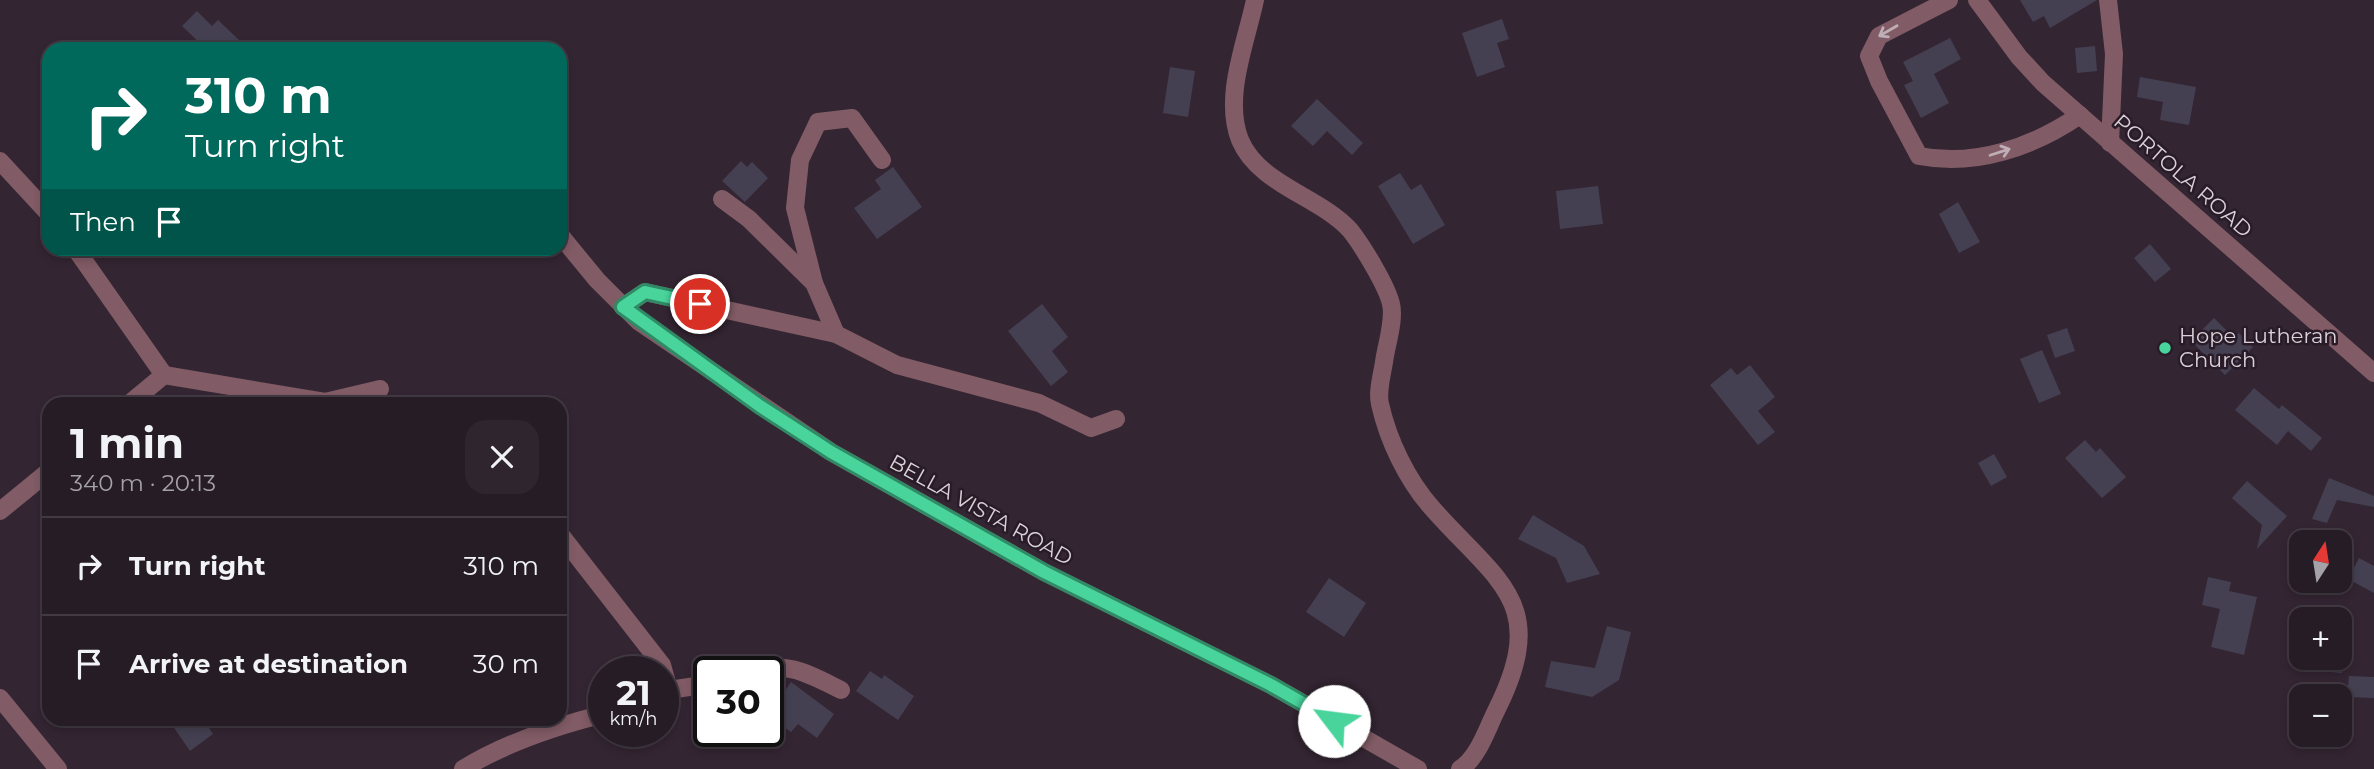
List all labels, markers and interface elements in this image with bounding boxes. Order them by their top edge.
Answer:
one-way arrow [1879,24,1899,38]
text: 310 m [185,66,332,125]
icon: right [70,70,161,161]
street label: PORTOLA ROAD [2109,109,2258,242]
text: Turn right [185,126,345,165]
one-way arrow [1989,145,2011,157]
icon: arrive [150,203,188,241]
text: Then [70,206,136,238]
pin [670,274,730,334]
icon: arrive [681,285,719,323]
place label: Hope Lutheran Church [2179,323,2338,372]
marker: Hope Lutheran Church [2157,340,2173,356]
text: 1 min [70,417,184,469]
button: close [465,420,539,494]
street label: BELLA VISTA ROAD [885,449,1077,570]
text: 340 m · 20:13 [70,469,216,497]
north arrow [2289,530,2352,593]
map controls [2289,530,2352,747]
icon: right [70,547,108,585]
text: Turn right [129,550,265,582]
text: 310 m [463,550,539,582]
button: + [2289,607,2352,670]
icon: arrive [70,645,108,683]
text: Arrive at destination [129,648,408,680]
text: 30 m [473,648,539,680]
speed limit sign: 30 [693,656,784,747]
text: 21 [616,671,651,714]
position arrow [1297,684,1371,758]
button: − [2289,684,2352,747]
text: km/h [609,708,658,730]

